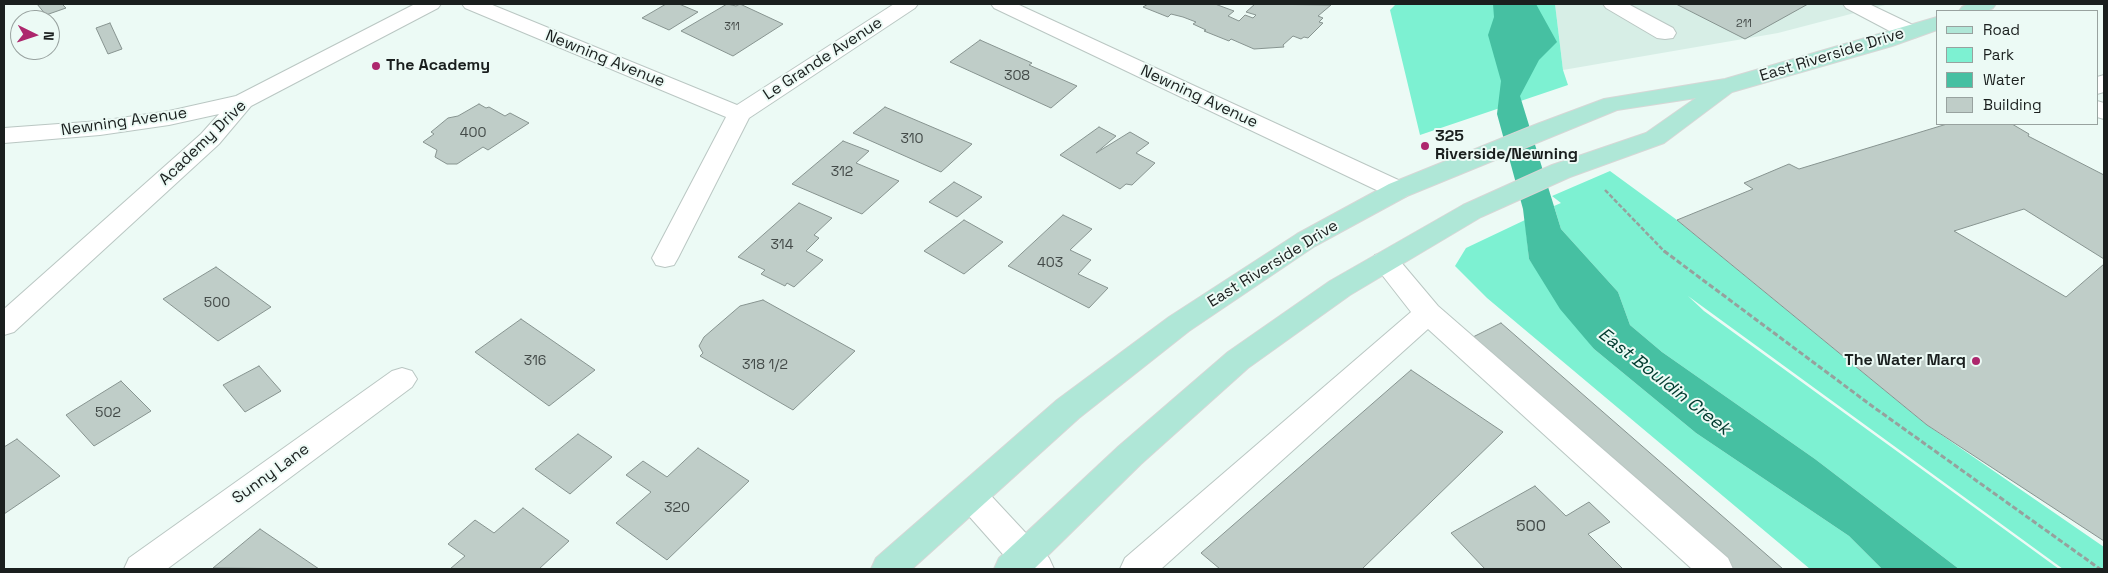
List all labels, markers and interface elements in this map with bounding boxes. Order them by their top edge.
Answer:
north arrow [10,10,60,60]
legend [1936,10,2098,125]
street label: Le Grande Avenue [760,13,886,105]
house number: 211 [1736,17,1752,31]
house number: 311 [724,20,740,34]
text: Road [1983,20,2020,39]
street label: East Riverside Drive [1757,24,1907,86]
street label: Newning Avenue [542,26,668,92]
text: N [40,31,58,41]
text: Park [1983,45,2014,64]
place label: The Academy [386,56,490,76]
marker: The Academy [370,60,382,72]
street label: Newning Avenue [1137,61,1261,133]
house number: 308 [1004,68,1030,84]
text: Water [1983,70,2025,89]
text: Building [1983,95,2042,114]
street label: Academy Drive [155,96,251,190]
street label: Newning Avenue [60,104,188,140]
house number: 400 [460,125,486,141]
place label: 325 Riverside/Newning [1435,127,1578,165]
house number: 310 [900,131,924,147]
marker: 325 Riverside/Newning [1419,140,1431,152]
house number: 312 [831,164,853,180]
street label: East Riverside Drive [1204,216,1342,312]
house number: 314 [771,237,793,253]
house number: 403 [1037,255,1063,271]
house number: 500 [204,295,230,311]
water label: East Bouldin Creek [1594,324,1734,440]
place label: The Water Marq [1844,351,1966,371]
house number: 316 [524,353,546,369]
marker: The Water Marq [1970,355,1982,367]
house number: 318 1/2 [742,357,788,373]
house number: 502 [95,405,121,421]
street label: Sunny Lane [229,440,313,508]
house number: 320 [664,500,690,516]
house number: 500 [1516,517,1546,537]

